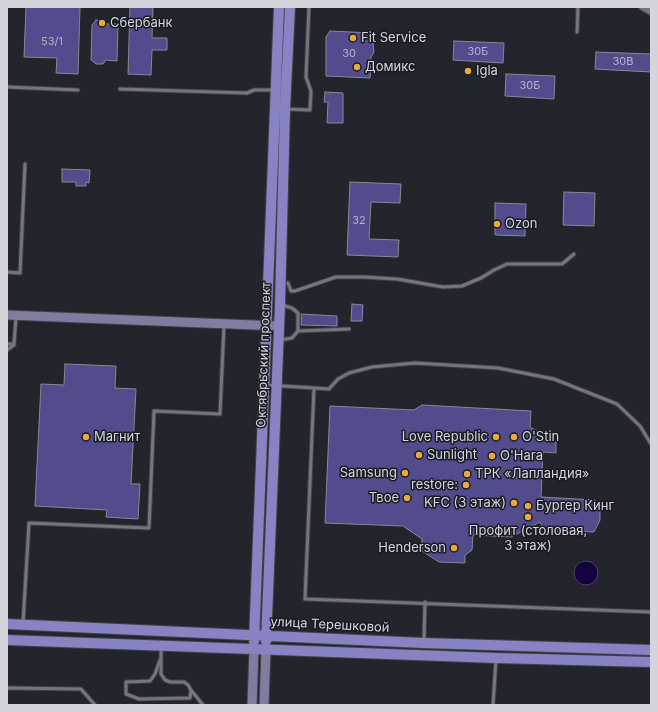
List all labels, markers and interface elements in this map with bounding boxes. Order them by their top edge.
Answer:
place label: Сбербанк [110,15,172,31]
marker: Сбербанк [97,18,107,28]
place label: Fit Service [361,30,426,46]
marker: Fit Service [348,33,358,43]
house number: 53/1 [41,35,63,49]
house number: 30Б [468,45,488,59]
house number: 30 [342,47,356,61]
house number: 30В [613,55,633,69]
place label: Домикс [365,59,415,75]
marker: Домикс [352,62,362,72]
place label: Igla [476,63,498,79]
marker: Igla [463,66,473,76]
house number: 30Б [520,79,540,93]
house number: 32 [352,214,366,228]
place label: Ozon [505,216,537,232]
marker: Ozon [492,219,502,229]
street label: Октябрьский проспект [254,282,274,428]
place label: Магнит [94,429,140,445]
place label: Love Republic [402,429,488,445]
place label: O'Stin [522,429,559,445]
marker: Магнит [81,432,91,442]
marker: Love Republic [491,432,501,442]
marker: O'Stin [509,432,519,442]
place label: Sunlight [427,447,477,463]
place label: O'Hara [500,448,543,464]
marker: Sunlight [414,450,424,460]
marker: O'Hara [487,451,497,461]
place label: Samsung [340,465,397,481]
place label: ТРК «Лапландия» [475,466,589,482]
marker: Samsung [400,468,410,478]
marker: ТРК «Лапландия» [462,469,472,479]
place label: restore: [411,477,458,493]
marker: restore: [461,480,471,490]
place label: Твое [369,490,399,506]
marker: Твое [402,493,412,503]
place label: KFC (3 этаж) [424,495,506,511]
marker: KFC (3 этаж) [509,498,519,508]
place label: Бургер Кинг [536,498,614,514]
marker: Бургер Кинг [523,501,533,511]
marker: Профит (столовая, 3 этаж) [523,512,533,522]
place label: Профит (столовая, 3 этаж) [469,523,587,554]
place label: Henderson [378,540,446,556]
marker: Henderson [449,543,459,553]
street label: улица Терешковой [270,614,390,636]

